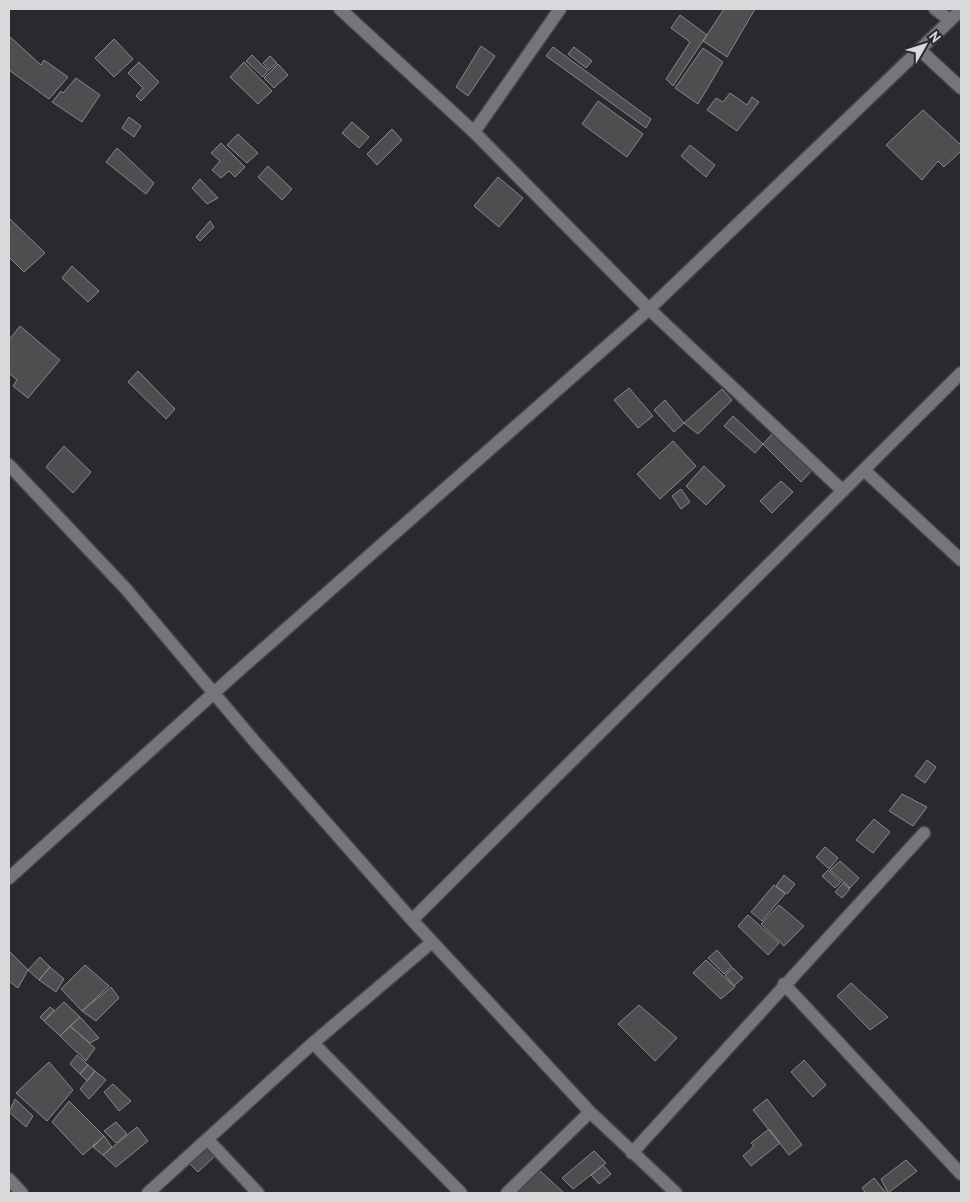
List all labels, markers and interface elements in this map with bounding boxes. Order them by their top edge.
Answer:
north arrow [900,20,950,70]
text: N [925,28,945,46]

